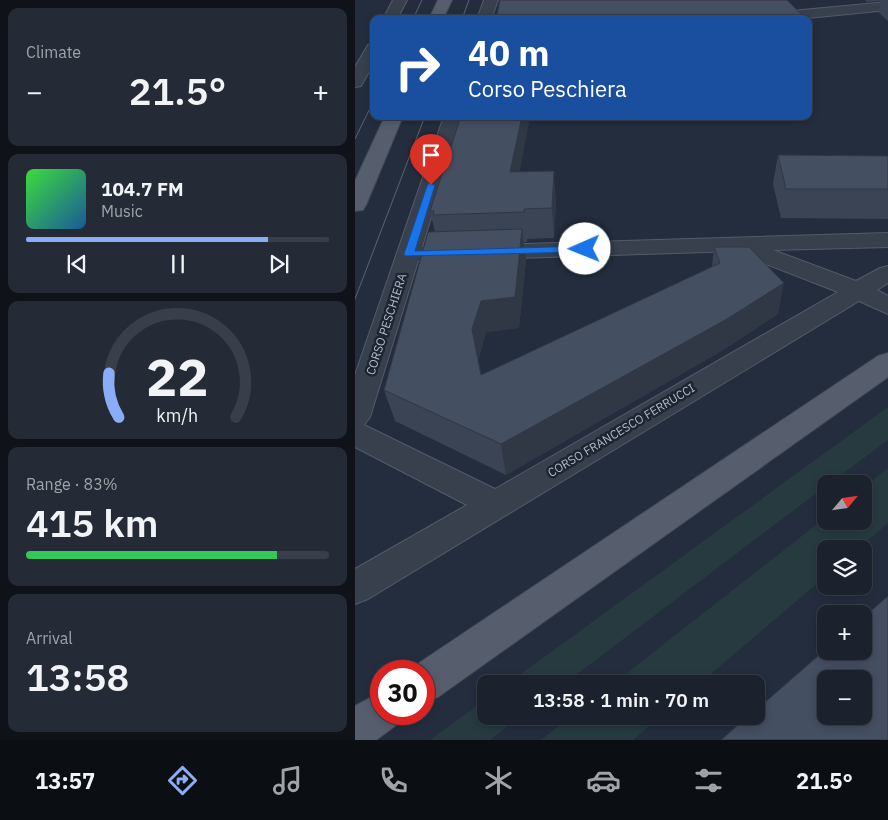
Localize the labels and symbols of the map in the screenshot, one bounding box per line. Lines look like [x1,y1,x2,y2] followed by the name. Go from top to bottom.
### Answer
[410,134,452,185] pin
[558,222,610,274] position arrow
[362,271,410,377] street label: CORSO PESCHIERA
[545,380,697,480] street label: CORSO FRANCESCO FERRUCCI
[817,475,873,530] north arrow
[370,660,435,725] speed limit sign: 30

